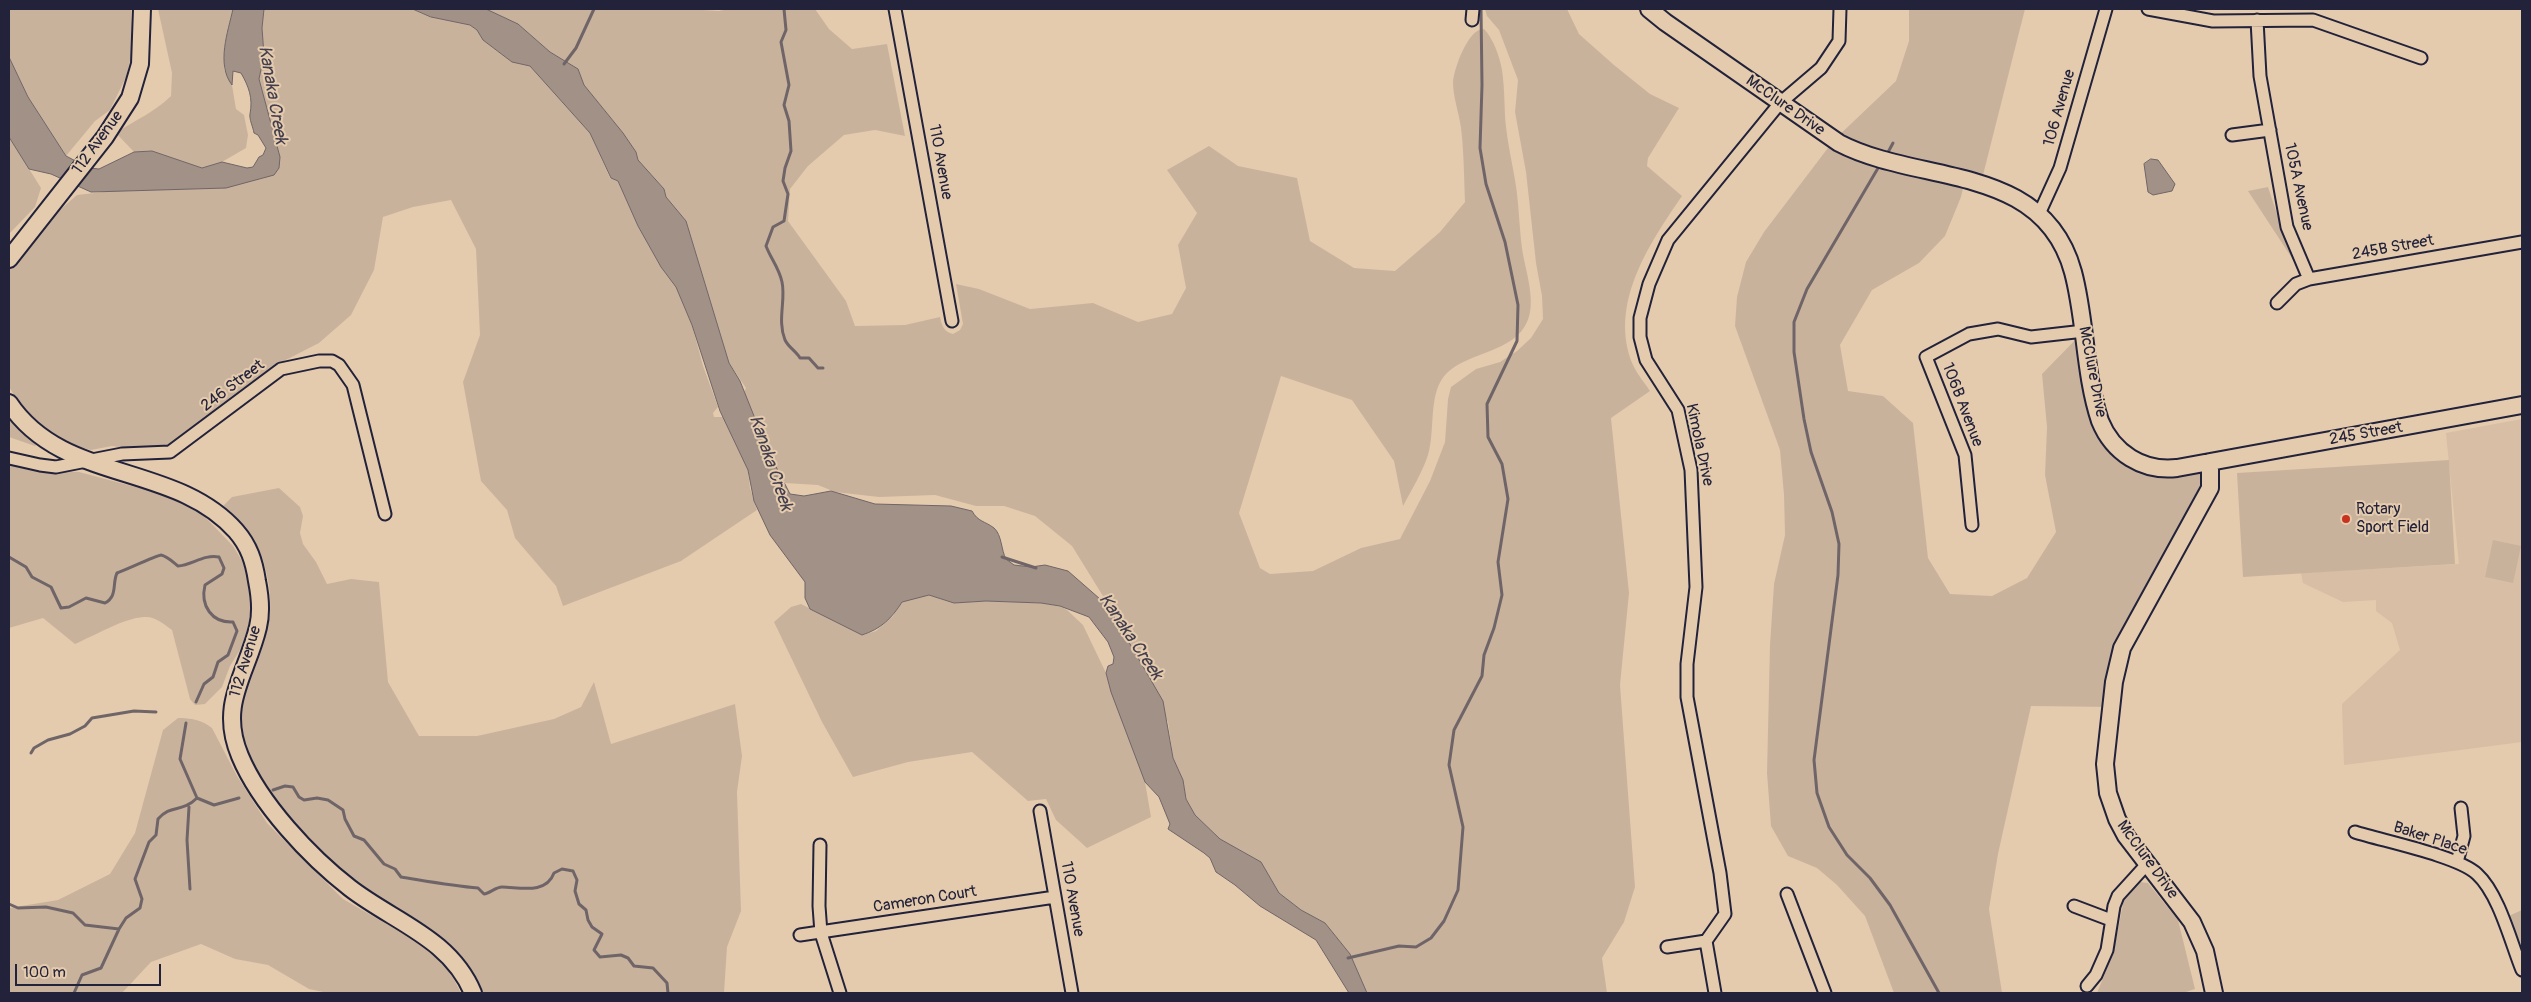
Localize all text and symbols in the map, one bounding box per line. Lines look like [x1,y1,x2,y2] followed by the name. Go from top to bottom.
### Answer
[253,44,291,146] water label: Kanaka Creek
[2040,67,2080,149] street label: 106 Avenue
[1742,72,1828,140] street label: McClure Drive
[68,107,128,179] street label: 112 Avenue
[924,123,956,201] street label: 110 Avenue
[2279,142,2317,232] street label: 105A Avenue
[2351,231,2435,265] street label: 245B Street
[2074,325,2110,419] street label: McClure Drive
[198,356,268,416] street label: 246 Street
[1937,360,1987,450] street label: 106B Avenue
[1681,402,1717,488] street label: Kimola Drive
[744,412,796,514] water label: Kanaka Creek
[2328,418,2404,450] street label: 245 Street
[2356,500,2429,538] place label: Rotary Sport Field
[2340,513,2352,525] marker: Rotary Sport Field
[1093,590,1167,684] water label: Kanaka Creek
[226,624,266,700] street label: 112 Avenue
[2112,817,2182,903] street label: McClure Drive
[2391,818,2469,860] street label: Baker Place
[1056,860,1088,938] street label: 110 Avenue
[872,882,978,918] street label: Cameron Court
[18,954,164,986] scale bar
[23,963,66,982] text: 100 m

